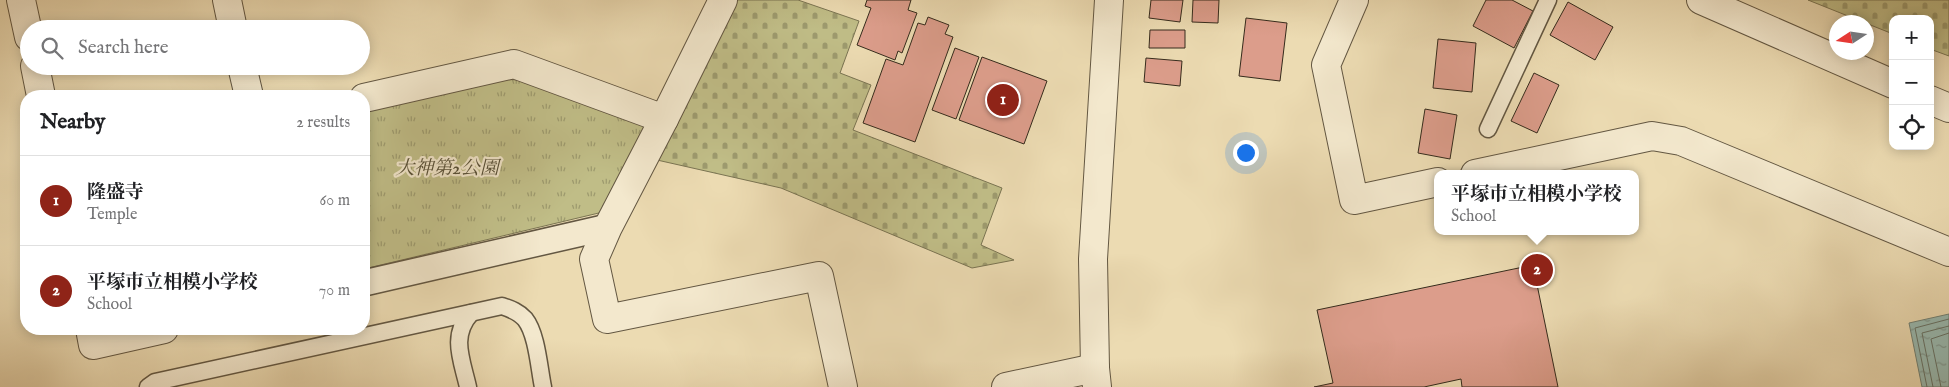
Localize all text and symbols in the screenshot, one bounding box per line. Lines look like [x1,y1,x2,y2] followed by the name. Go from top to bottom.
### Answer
[1829,15,1874,60] north arrow
[1889,15,1934,150] map controls
[1889,15,1934,60] button: +
[20,20,370,75] search box
[38,34,66,62] icon: search
[78,36,169,60] text: Search here
[1889,60,1934,105] button: −
[987,81,1019,119] pin: 1
[1889,105,1934,150] button: locate
[40,109,105,136] text: Nearby
[296,113,350,133] text: 2 results
[1233,140,1259,166] your location
[395,157,502,181] park label: 大神第2公園
[1434,170,1639,235] popup
[87,181,144,205] text: 隆盛寺
[1451,183,1622,207] text: 平塚市立相模小学校
[53,191,59,211] text: 1
[320,191,350,211] text: 60 m
[87,205,137,225] text: Temple
[1451,207,1496,227] text: School
[1521,251,1553,289] pin: 2
[87,271,258,295] text: 平塚市立相模小学校
[52,281,60,301] text: 2
[319,281,350,301] text: 70 m
[87,295,132,315] text: School

